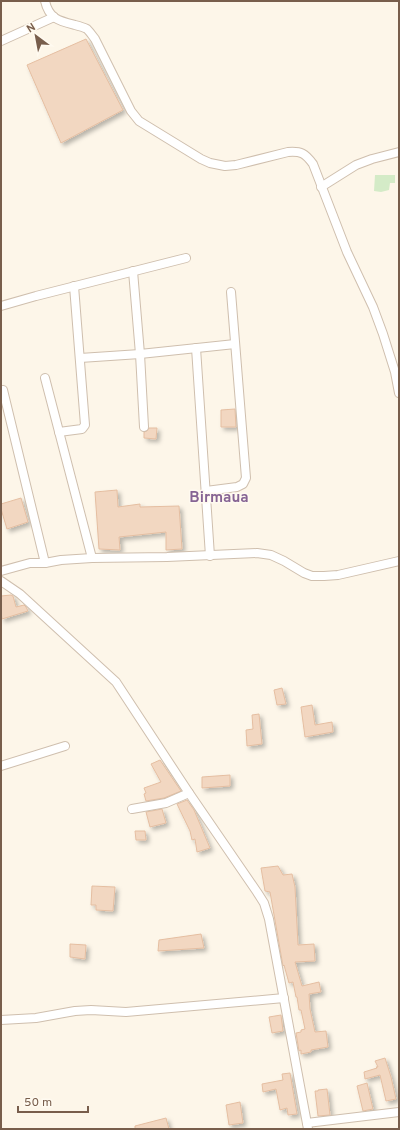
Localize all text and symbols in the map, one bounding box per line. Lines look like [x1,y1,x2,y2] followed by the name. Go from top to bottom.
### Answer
[16,16,56,56] north arrow
[24,20,38,36] text: N
[189,489,249,508] district label: Birmaua
[18,1088,88,1114] scale bar
[24,1095,52,1111] text: 50 m

